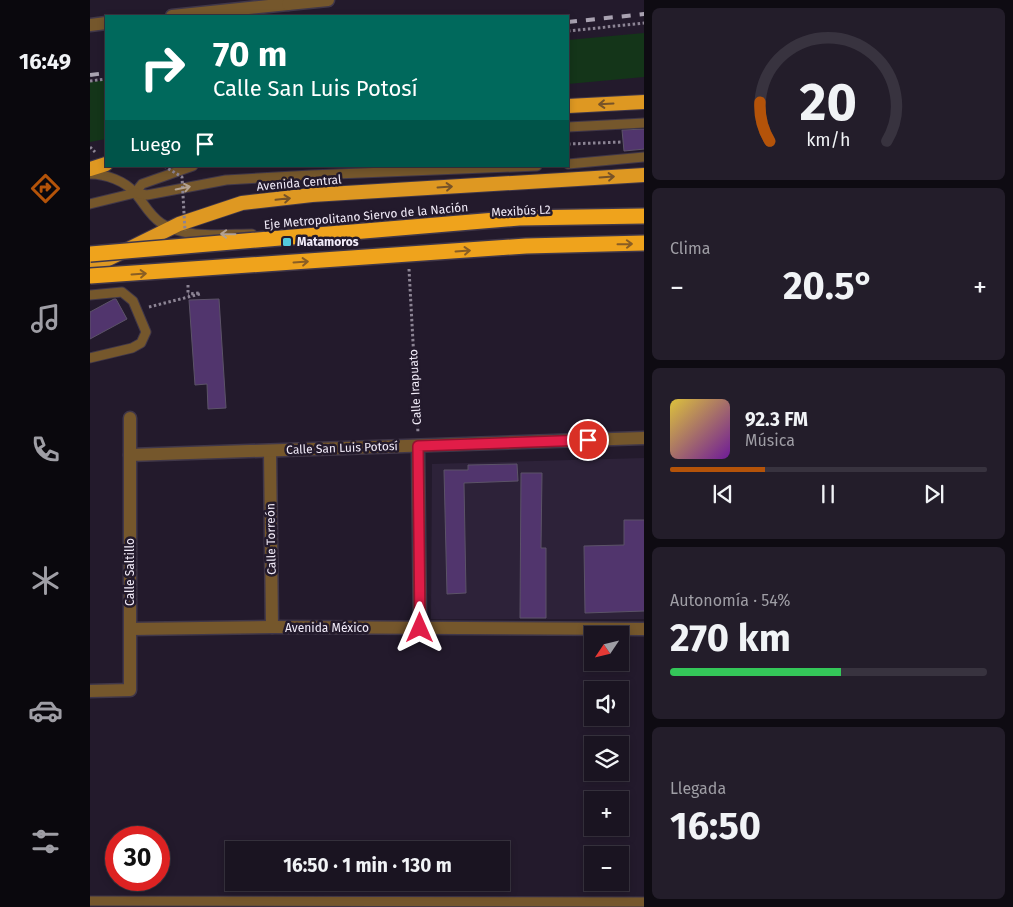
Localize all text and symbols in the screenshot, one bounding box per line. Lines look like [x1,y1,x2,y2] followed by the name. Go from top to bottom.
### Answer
[213,33,287,75] text: 70 m
[130,35,195,100] icon: right
[19,48,71,75] text: 16:49
[800,71,857,134] text: 20
[213,75,418,102] text: Calle San Luis Potosí
[598,99,614,108] one-way arrow
[806,129,851,151] text: km/h
[191,130,219,158] icon: arrive
[130,133,181,156] text: Luego
[28,171,63,206] icon: directions
[256,172,342,194] street label: Avenida Central
[599,173,615,182] one-way arrow
[175,183,191,193] one-way arrow
[436,183,452,192] one-way arrow
[274,194,290,204] one-way arrow
[263,200,469,232] street label: Eje Metropolitano Siervo de la Nación
[491,202,551,220] street label: Mexibús L2
[221,229,237,239] one-way arrow
[297,235,359,249] place label: Matamoros
[281,236,293,248] marker: Matamoros
[617,239,633,248] one-way arrow
[670,239,710,258] text: Clima
[455,246,471,255] one-way arrow
[292,258,308,267] one-way arrow
[783,263,874,309] text: 20.5°
[130,269,146,279] one-way arrow
[670,271,684,304] text: −
[973,271,987,304] text: +
[28,301,63,336] icon: music
[406,349,424,425] street label: Calle Irapuato
[745,408,808,431] text: 92.3 FM
[567,419,609,461] pin
[574,426,602,454] icon: arrive
[745,431,795,450] text: Música
[28,432,63,467] icon: phone
[286,439,399,457] street label: Calle San Luis Potosí
[709,480,737,508] icon: previous
[814,480,842,508] icon: pause
[920,480,948,508] icon: next
[263,503,279,575] street label: Calle Torreón
[123,538,137,606] street label: Calle Saltillo
[28,563,63,598] icon: climate
[670,591,790,610] text: Autonomía · 54%
[393,601,445,653] position arrow
[670,615,791,661] text: 270 km
[285,621,369,635] street label: Avenida México
[584,626,629,671] north arrow
[584,626,629,891] map controls
[584,681,629,726] button: sound
[28,693,63,728] icon: car
[584,736,629,781] button: layers
[670,779,726,798] text: Llegada
[584,791,629,836] button: +
[670,803,761,849] text: 16:50
[28,824,63,859] icon: filters
[105,826,170,891] speed limit sign: 30
[584,846,629,891] button: −
[283,854,452,877] text: 16:50 · 1 min · 130 m

